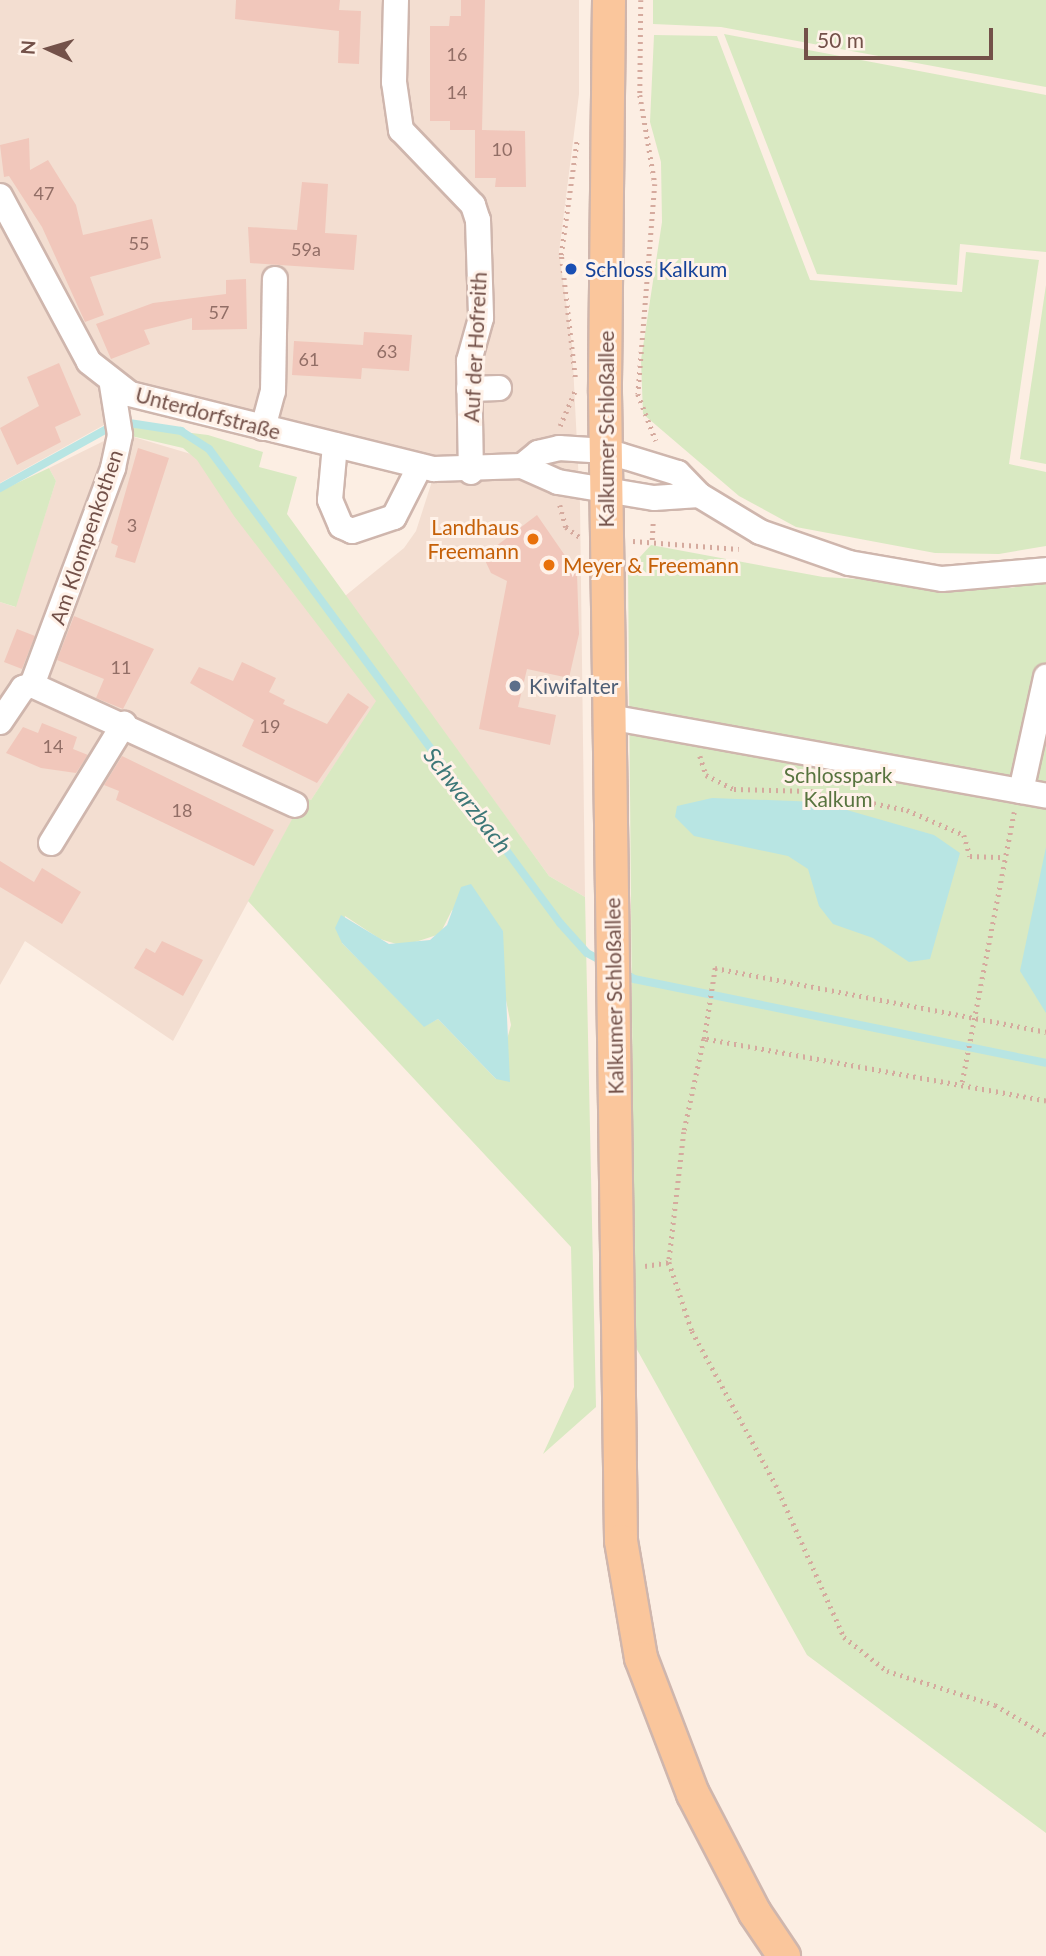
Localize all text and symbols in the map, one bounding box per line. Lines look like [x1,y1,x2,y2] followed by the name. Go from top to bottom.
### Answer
[14,14,84,84] north arrow
[808,14,997,58] scale bar
[817,27,864,52] text: 50 m
[16,39,40,56] text: N
[447,43,467,65] house number: 16
[447,81,467,103] house number: 14
[492,138,512,160] house number: 10
[34,182,54,204] house number: 47
[129,232,149,254] house number: 55
[291,238,321,260] house number: 59a
[585,256,727,282] place label: Schloss Kalkum
[563,261,579,277] marker: Schloss Kalkum
[458,271,492,423] street label: Auf der Hofreith
[209,301,229,323] house number: 57
[593,330,619,528] street label: Kalkumer Schloßallee
[377,340,397,362] house number: 63
[299,348,319,370] house number: 61
[133,382,283,444] street label: Unterdorfstraße
[44,446,128,628] street label: Am Klompenkothen
[127,514,137,536] house number: 3
[427,514,519,564] place label: Landhaus Freemann
[525,531,541,547] marker: Landhaus Freemann
[563,552,739,578] place label: Meyer & Freemann
[541,557,557,573] marker: Meyer & Freemann
[111,656,131,678] house number: 11
[529,673,618,699] place label: Kiwifalter
[507,678,523,694] marker: Kiwifalter
[260,715,280,737] house number: 19
[43,735,63,757] house number: 14
[418,742,518,858] water label: Schwarzbach
[784,762,892,812] park label: Schlosspark Kalkum
[172,799,192,821] house number: 18
[600,897,628,1095] street label: Kalkumer Schloßallee

